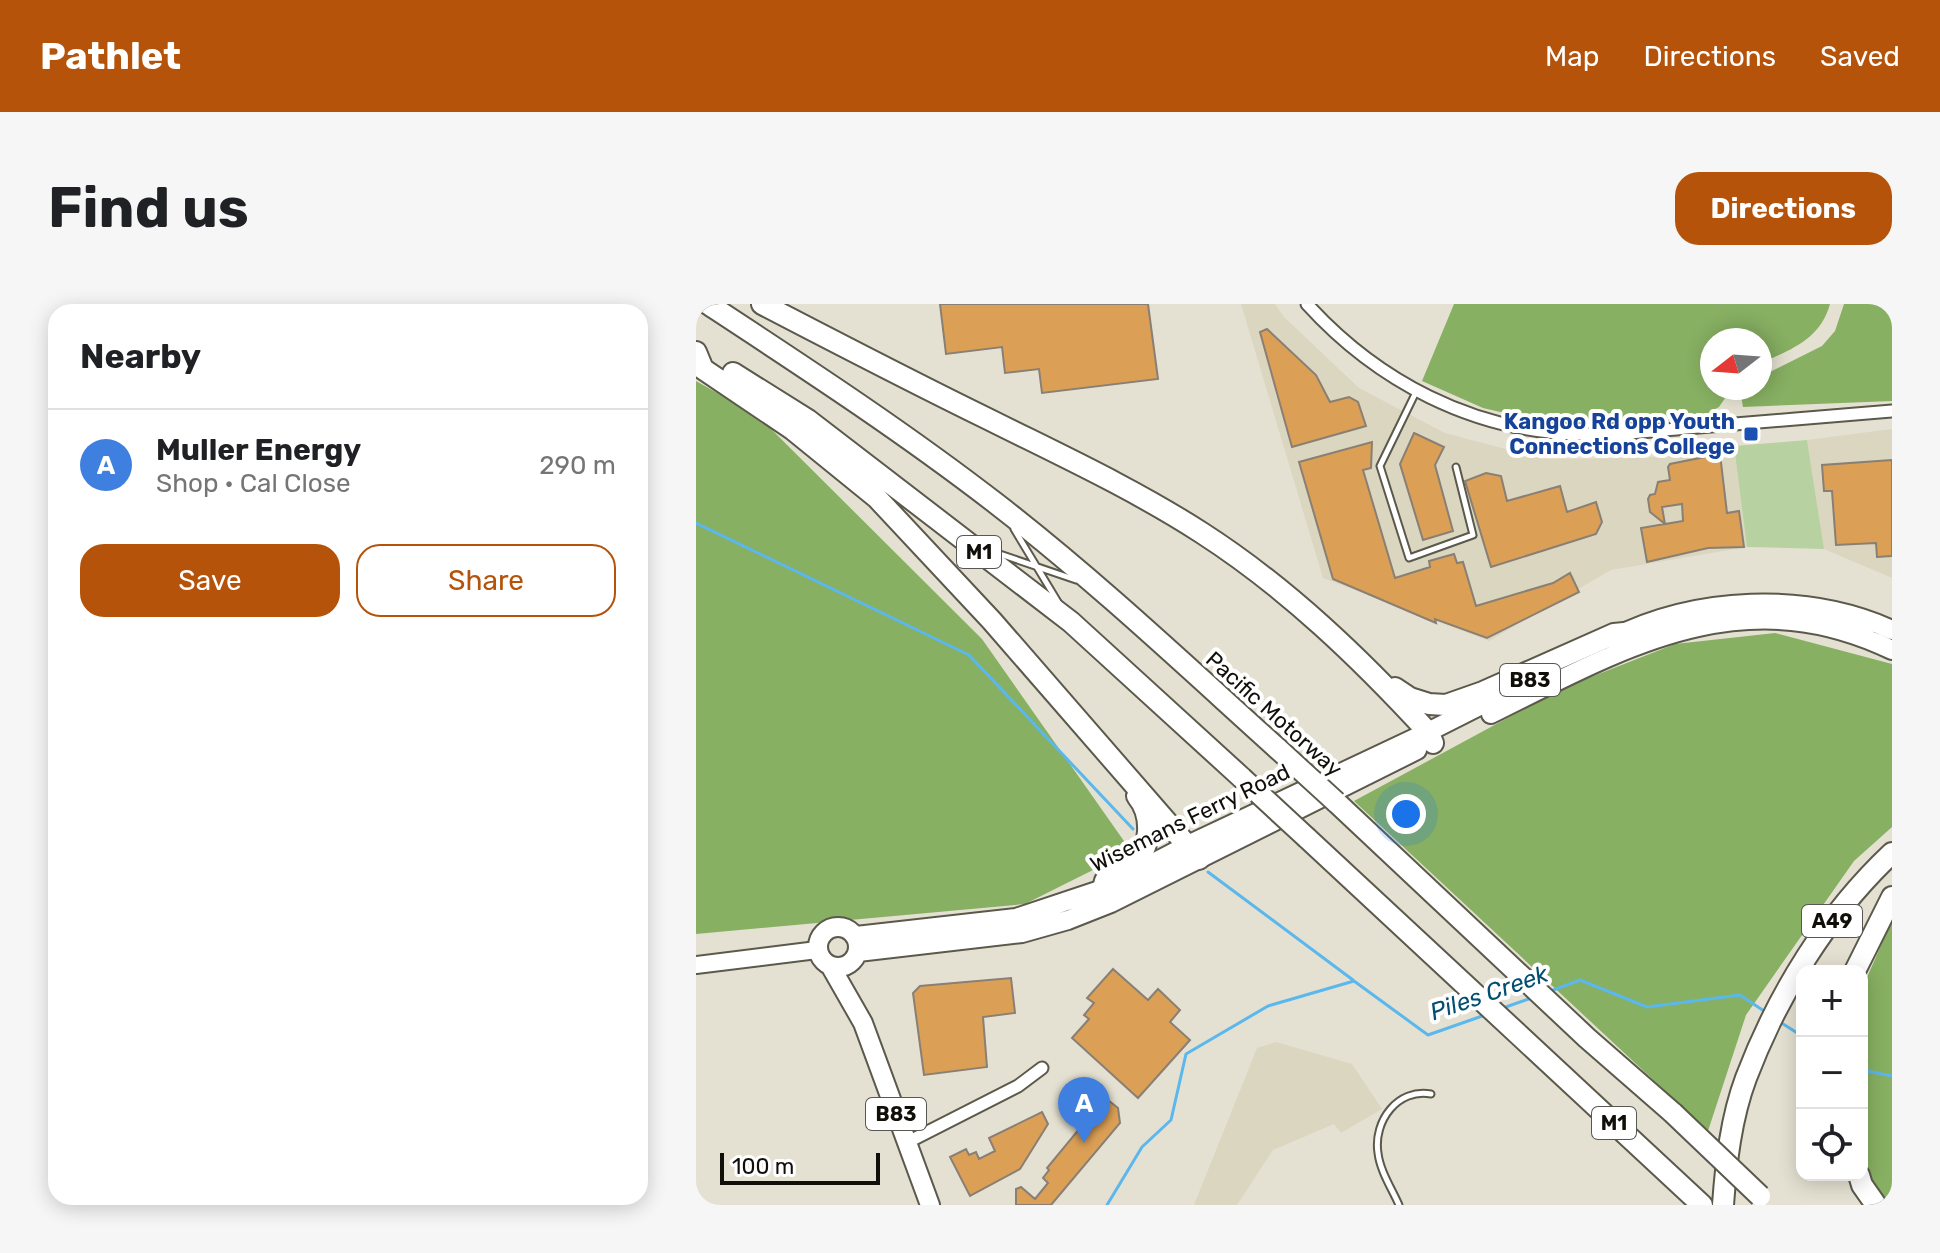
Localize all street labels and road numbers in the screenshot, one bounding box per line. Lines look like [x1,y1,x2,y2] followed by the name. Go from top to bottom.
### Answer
[957,536,1001,568] road number: M1
[1200,646,1348,782] street label: Pacific Motorway
[1500,664,1560,696] road number: B83
[1086,758,1294,878] street label: Wisemans Ferry Road
[1802,905,1862,937] road number: A49
[866,1098,926,1130] road number: B83
[1592,1107,1636,1139] road number: M1

